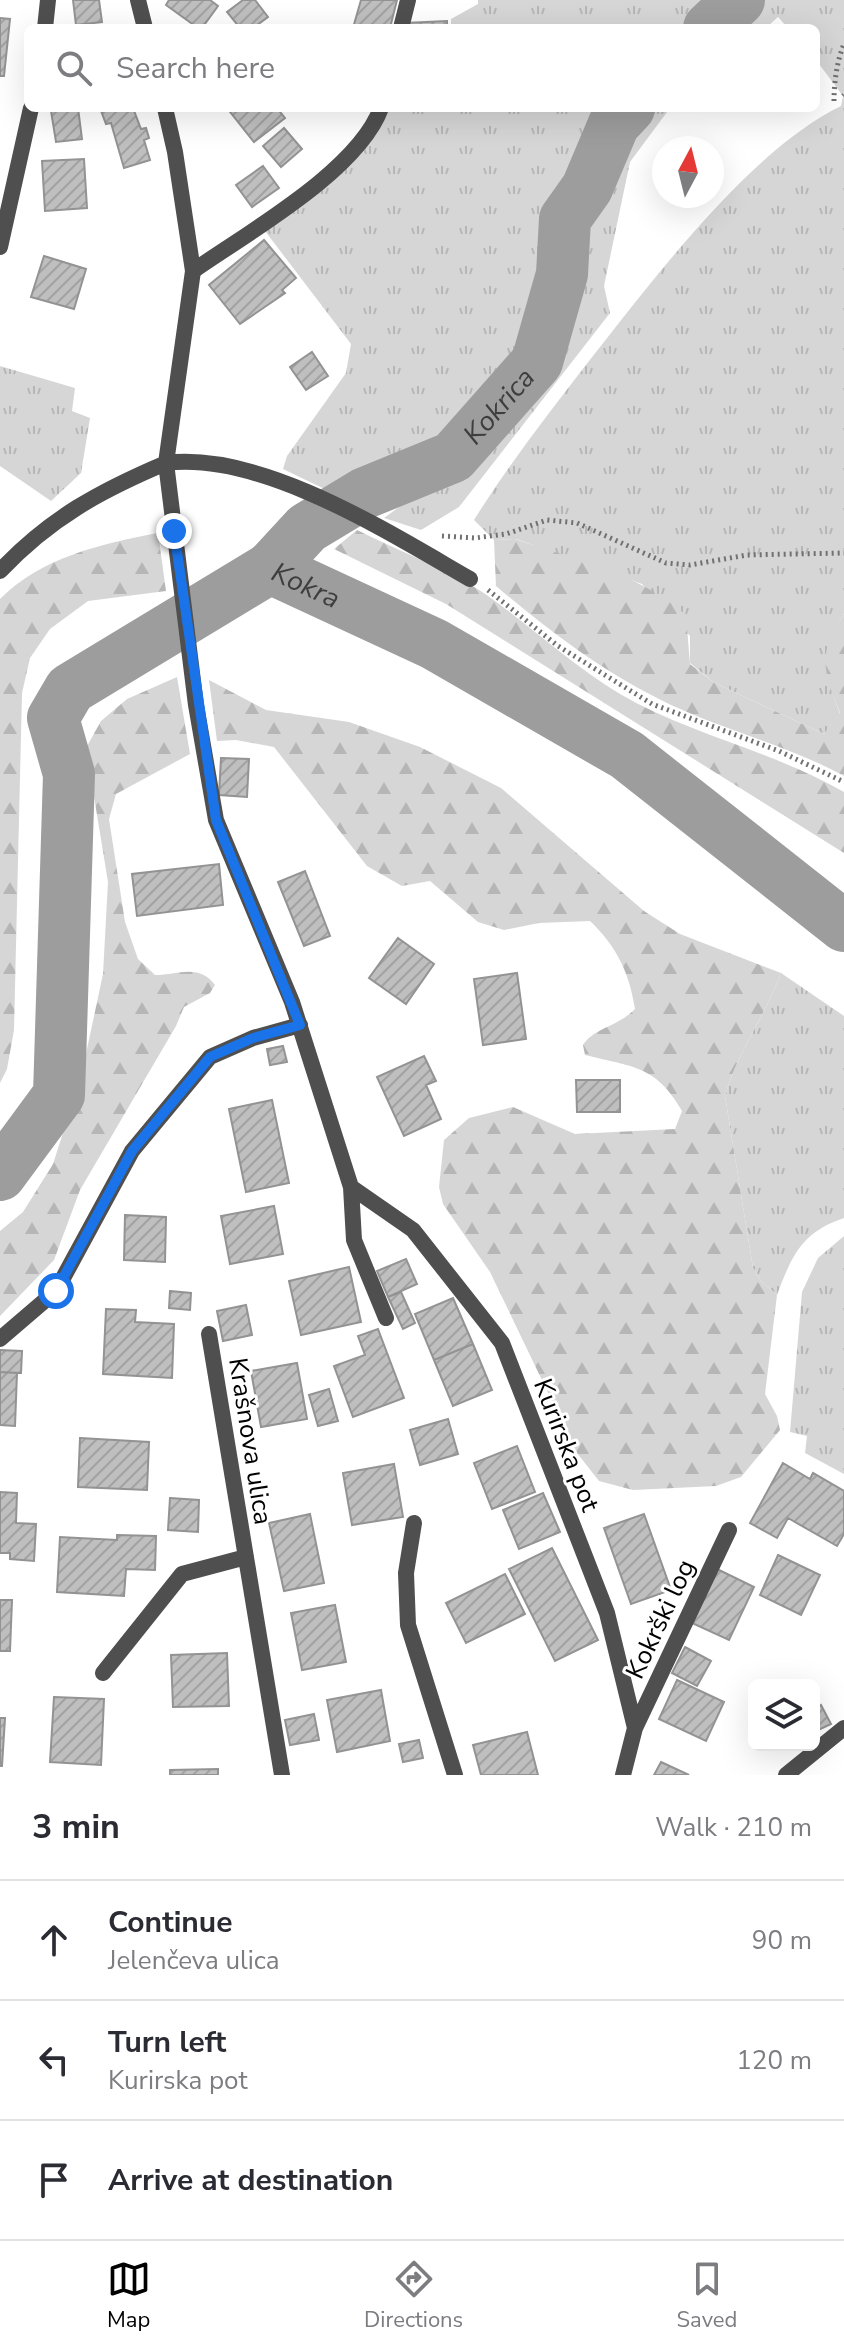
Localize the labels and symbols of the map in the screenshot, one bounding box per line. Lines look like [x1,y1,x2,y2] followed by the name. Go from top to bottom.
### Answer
[652,136,724,208] north arrow
[455,360,544,453] water label: Kokrica
[156,513,192,549] route end
[265,553,346,618] water label: Kokra
[38,1273,74,1309] route start
[220,1355,281,1527] street label: Krašnova ulica
[525,1374,608,1517] street label: Kurirska pot
[618,1554,703,1685] street label: Kokrški log

